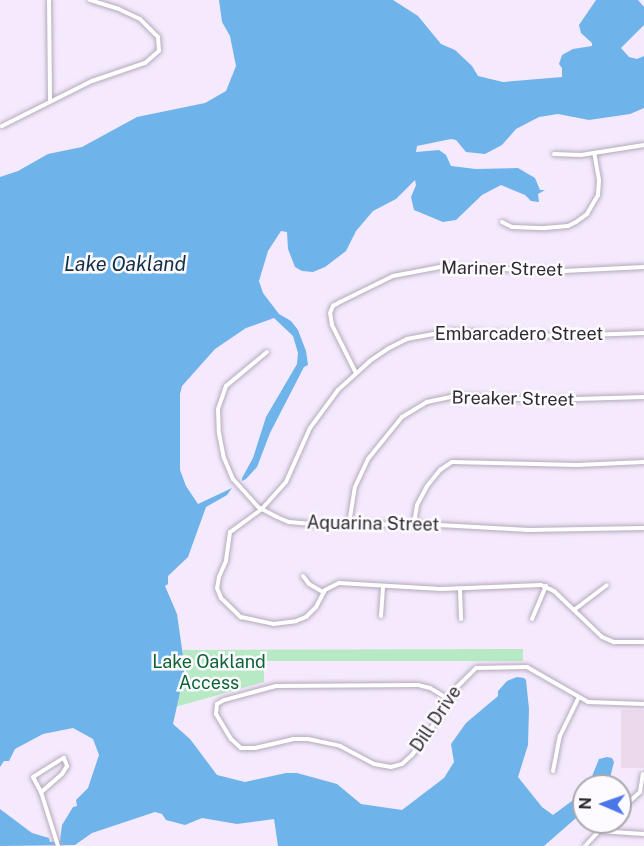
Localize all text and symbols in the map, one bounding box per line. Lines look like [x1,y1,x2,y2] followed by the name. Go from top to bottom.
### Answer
[64,252,186,276] water label: Lake Oakland
[441,257,563,281] street label: Mariner Street
[435,323,603,345] street label: Embarcadero Street
[451,387,575,411] street label: Breaker Street
[307,512,439,536] street label: Aquarina Street
[152,652,266,694] park label: Lake Oakland Access
[406,682,466,756] street label: Dill Drive
[572,774,632,834] north arrow
[576,797,595,810] text: N

